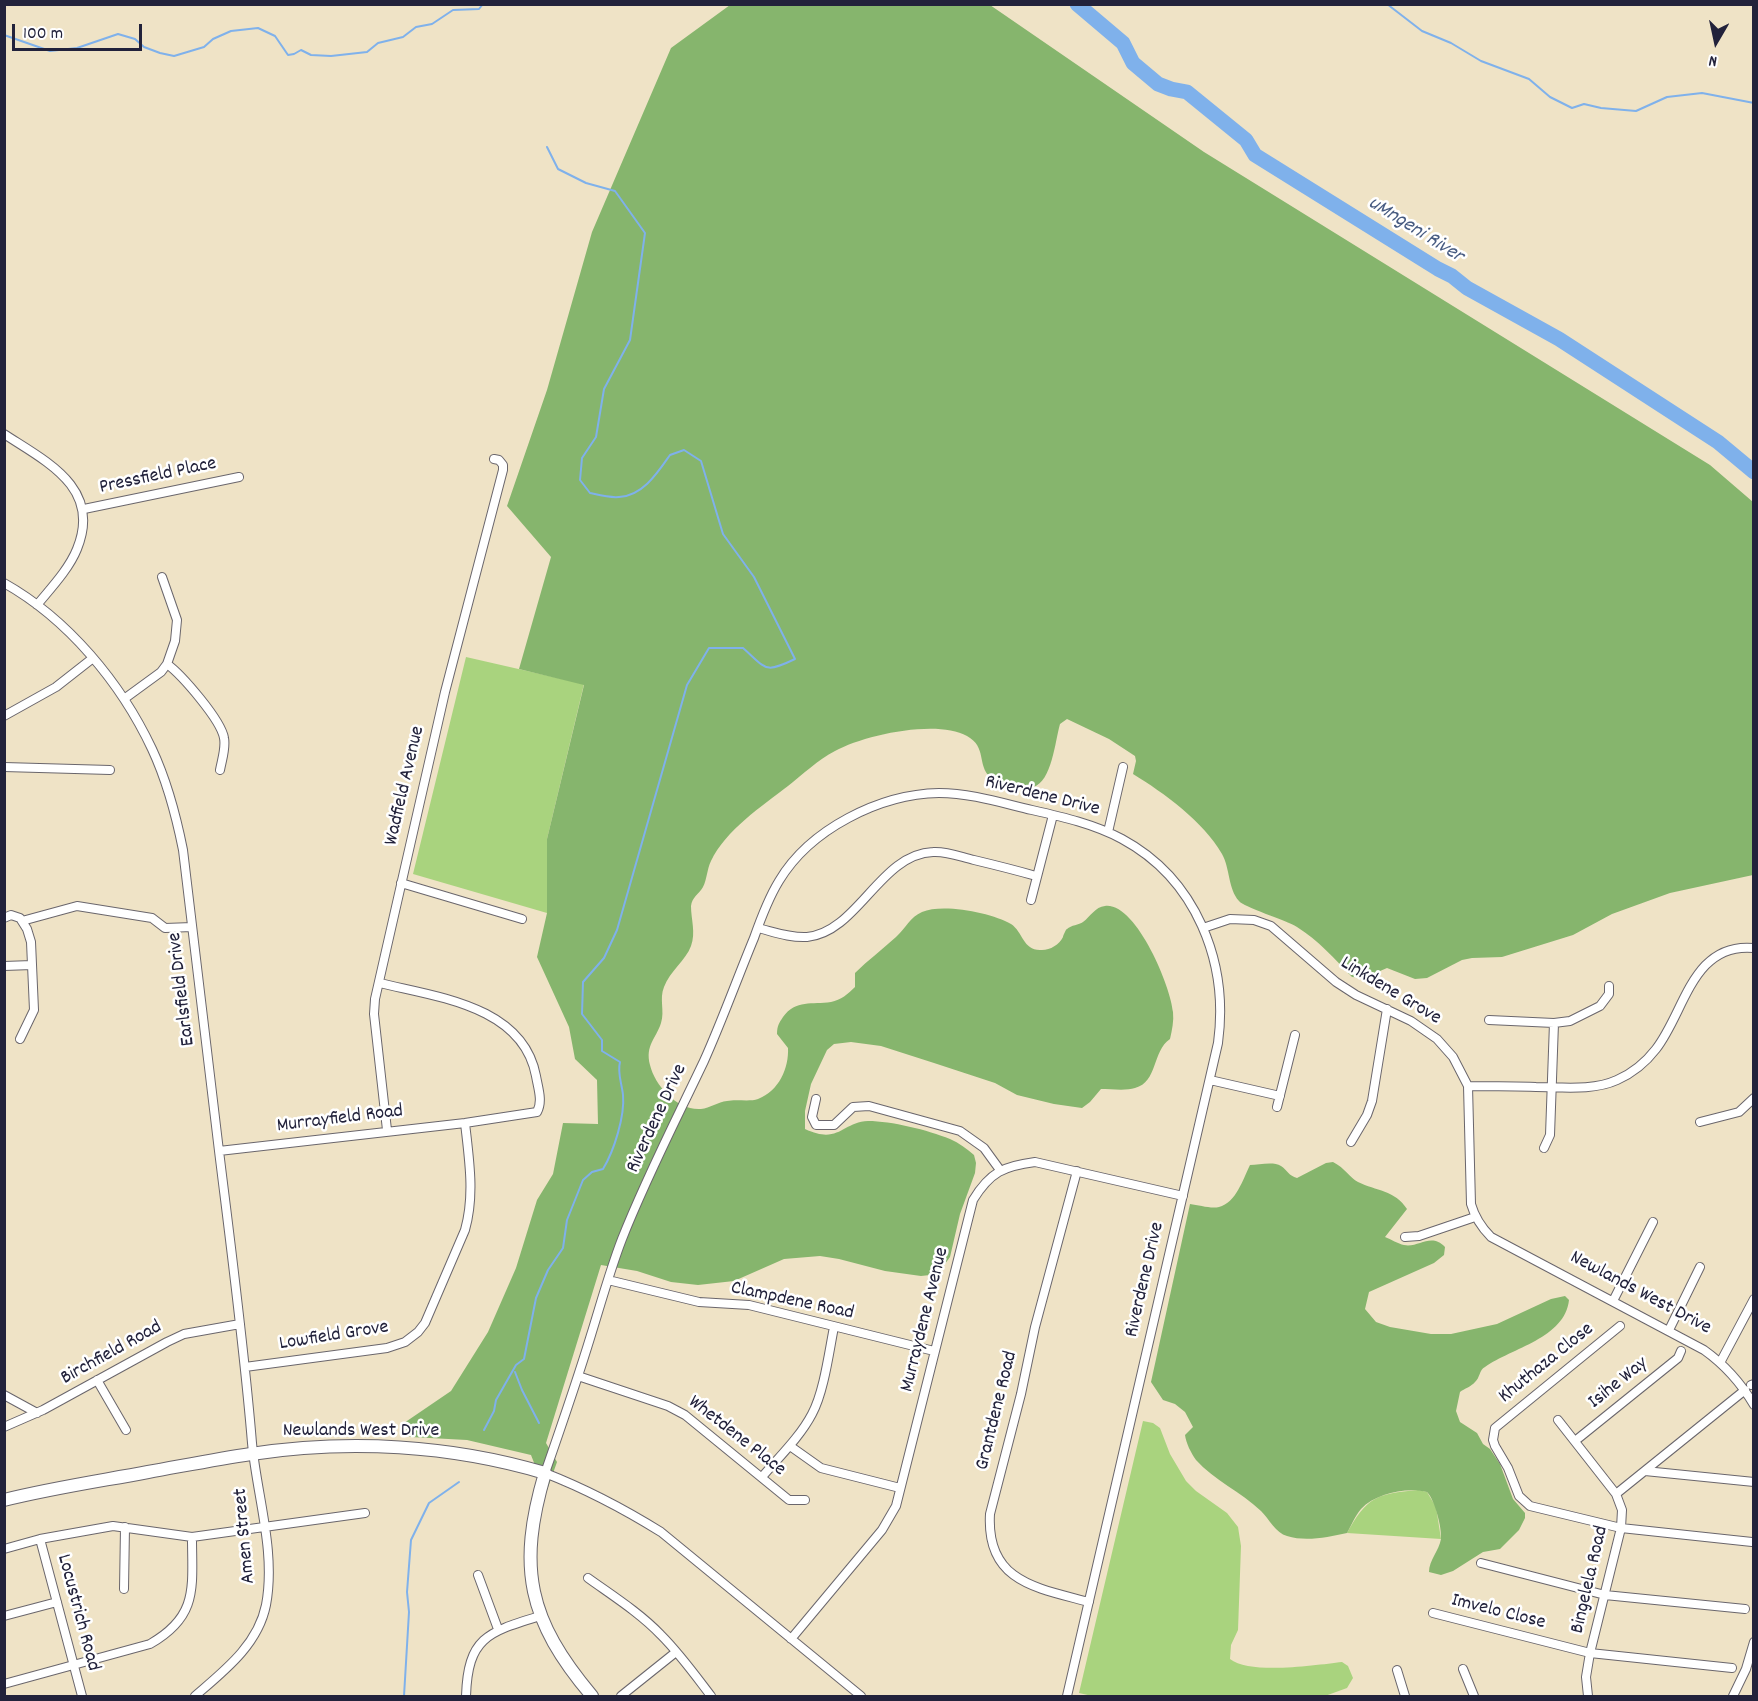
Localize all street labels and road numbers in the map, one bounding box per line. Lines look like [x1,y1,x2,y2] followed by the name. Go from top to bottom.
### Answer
[97,453,219,501] street label: Pressfield Place
[381,724,431,848] street label: Wadfield Avenue
[982,771,1102,823] street label: Riverdene Drive
[164,931,202,1047] street label: Earlsfield Drive
[1335,952,1445,1032] street label: Linkdene Grove
[622,1061,694,1177] street label: Riverdene Drive
[276,1100,404,1140] street label: Murrayfield Road
[1121,1220,1171,1340] street label: Riverdene Drive
[896,1245,956,1395] street label: Murraydene Avenue
[1565,1247,1715,1341] street label: Newlands West Drive
[728,1277,856,1327] street label: Clampdene Road
[57,1316,167,1392] street label: Birchfield Road
[278,1317,390,1357] street label: Lowfield Grove
[1495,1318,1599,1410] street label: Khuthaza Close
[972,1349,1024,1473] street label: Grantdene Road
[1584,1353,1654,1415] street label: Isihe Way
[682,1391,790,1483] street label: Whetdene Place
[283,1420,439,1444] street label: Newlands West Drive
[230,1487,262,1585] street label: Amen Street
[1567,1524,1615,1636] street label: Bingelela Road
[50,1552,104,1674] street label: Locustrich Road
[1448,1590,1548,1636] street label: Imvelo Close

